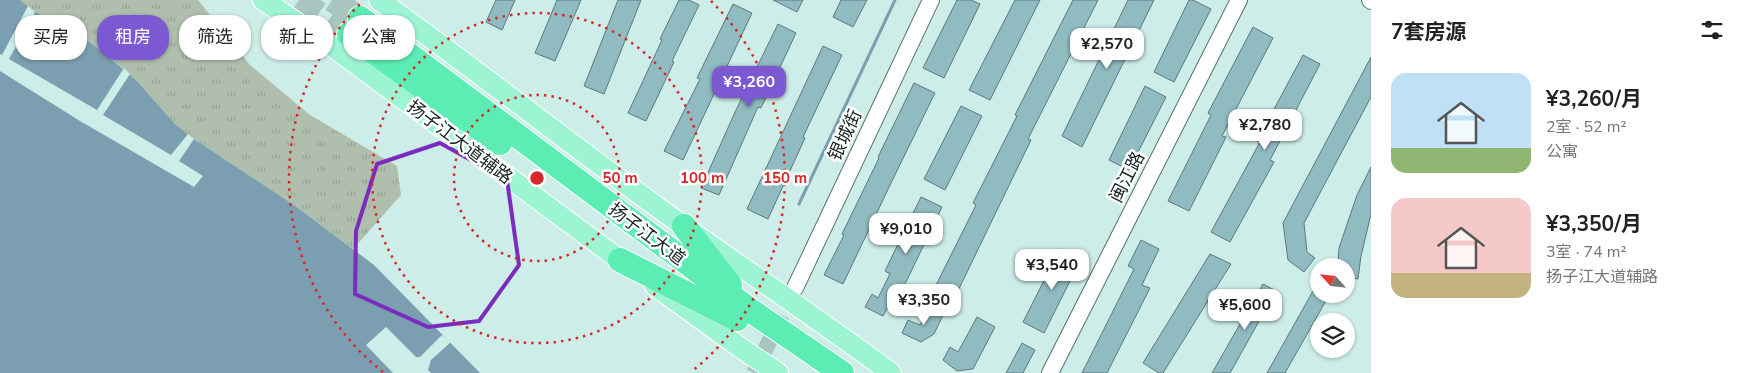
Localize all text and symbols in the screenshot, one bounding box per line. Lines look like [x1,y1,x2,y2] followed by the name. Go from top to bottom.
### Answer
[15,15,87,60] chip: 买房
[97,15,169,60] chip: 租房
[179,15,251,60] chip: 筛选
[261,15,333,60] chip: 新上
[343,15,415,60] chip: 公寓
[1698,16,1726,44] icon: filters
[1391,18,1467,46] text: 7套房源
[1066,28,1148,70] pin: ¥2,570
[1081,33,1133,55] text: ¥2,570
[708,66,790,108] pin: ¥3,260
[723,71,775,93] text: ¥3,260
[1546,85,1642,113] text: ¥3,260/月
[1431,93,1491,153] icon: home
[402,95,518,189] street label: 扬子江大道辅路
[823,105,867,165] street label: 银城街
[1224,108,1306,151] pin: ¥2,780
[1239,114,1291,136] text: ¥2,780
[1546,116,1627,138] text: 2室 · 52 m²
[1546,141,1578,163] text: 公寓
[1104,147,1150,207] street label: 闽江路
[602,168,638,188] text: 50 m
[680,168,724,188] text: 100 m
[763,168,807,188] text: 150 m
[528,169,546,187] centre of rings
[604,197,690,271] street label: 扬子江大道
[1546,210,1642,238] text: ¥3,350/月
[865,212,947,255] pin: ¥9,010
[880,218,932,240] text: ¥9,010
[1431,218,1491,278] icon: home
[1546,241,1627,263] text: 3室 · 74 m²
[1011,248,1093,291] pin: ¥3,540
[1026,254,1078,276] text: ¥3,540
[1310,258,1355,302] north arrow
[1310,258,1355,358] map controls
[1546,266,1658,288] text: 扬子江大道辅路
[883,284,965,326] pin: ¥3,350
[1204,288,1286,331] pin: ¥5,600
[898,289,950,311] text: ¥3,350
[1219,294,1271,316] text: ¥5,600
[1310,313,1355,358] button: layers

